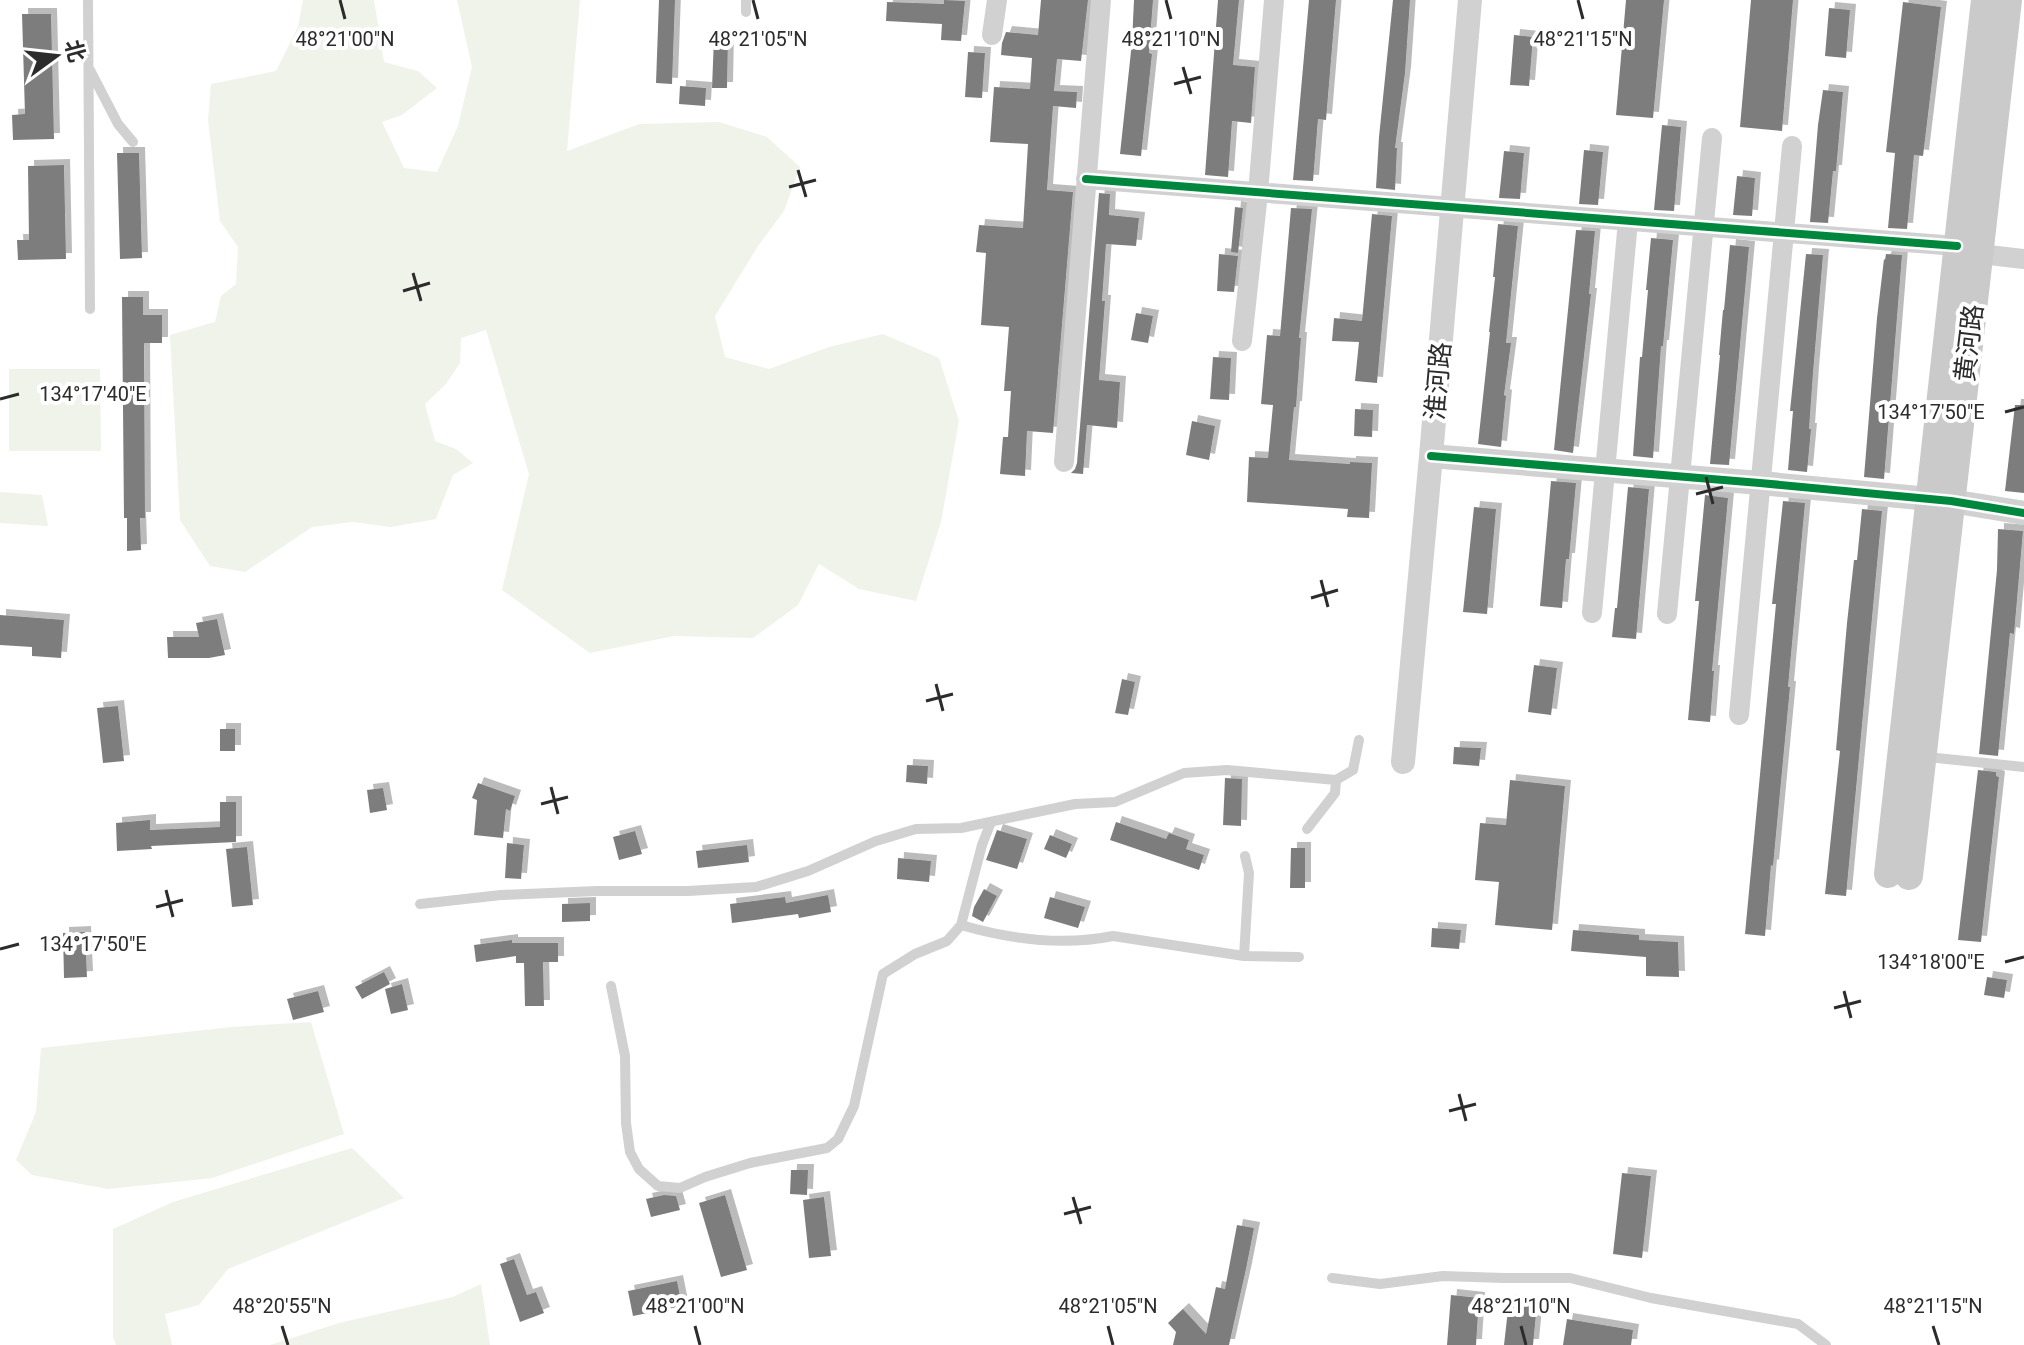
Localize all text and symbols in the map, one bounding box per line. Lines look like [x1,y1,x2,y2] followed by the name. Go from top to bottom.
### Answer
[16,16,96,96] north arrow
[295,27,395,51] text: 48°21'00"N
[708,27,808,51] text: 48°21'05"N
[1121,27,1221,51] text: 48°21'10"N
[1533,27,1633,51] text: 48°21'15"N
[60,37,90,65] text: 北
[1949,302,1989,384] street label: 黄河路
[1420,341,1456,421] street label: 淮河路
[39,382,147,406] text: 134°17'40"E
[1877,400,1985,424] text: 134°17'50"E
[39,932,147,956] text: 134°17'50"E
[1877,950,1985,974] text: 134°18'00"E
[232,1294,332,1318] text: 48°20'55"N
[645,1294,745,1318] text: 48°21'00"N
[1058,1294,1158,1318] text: 48°21'05"N
[1471,1294,1571,1318] text: 48°21'10"N
[1883,1294,1983,1318] text: 48°21'15"N

